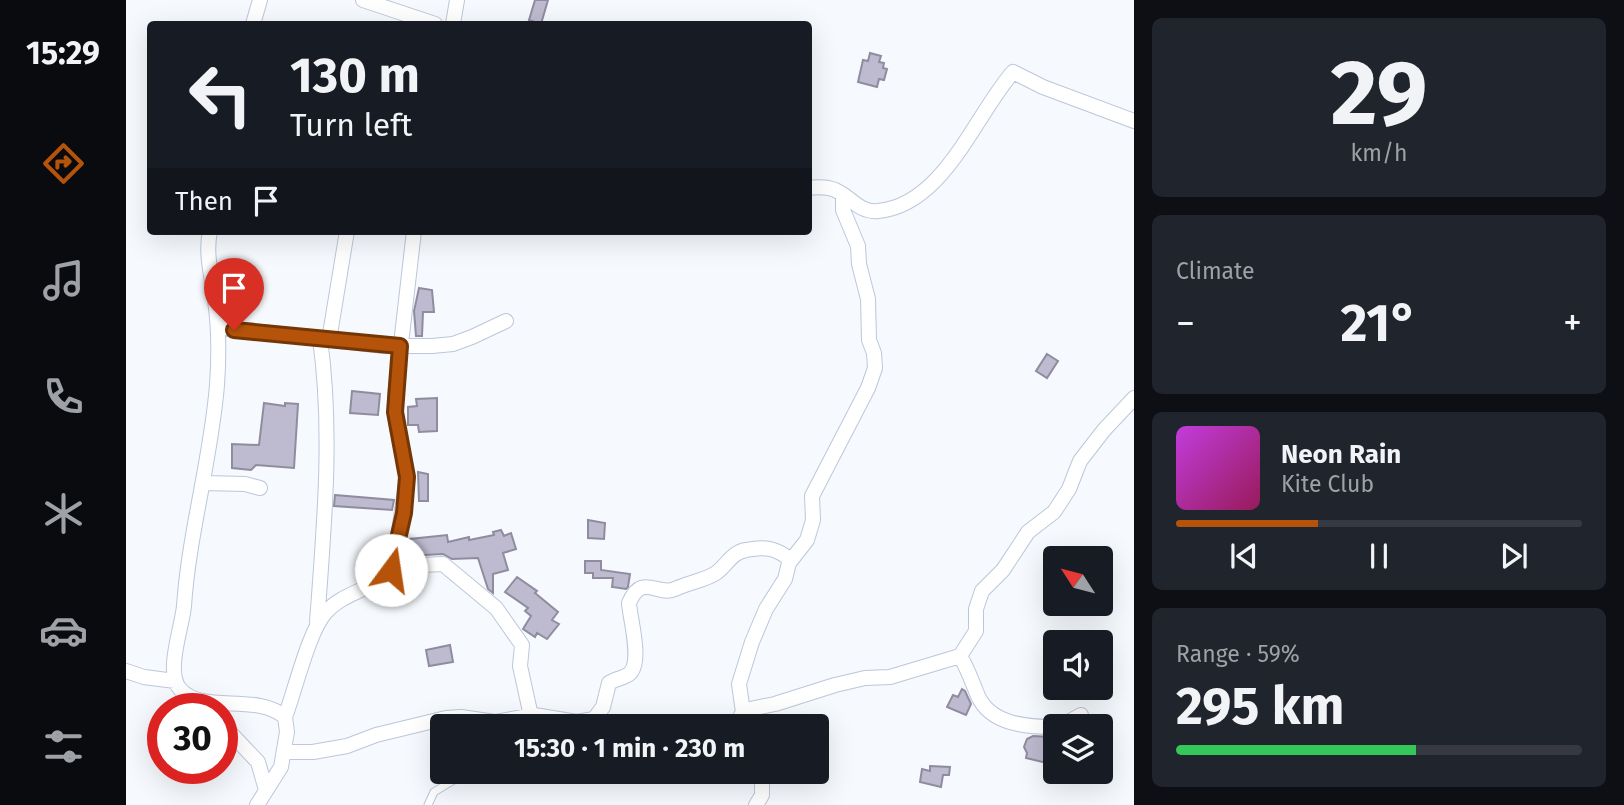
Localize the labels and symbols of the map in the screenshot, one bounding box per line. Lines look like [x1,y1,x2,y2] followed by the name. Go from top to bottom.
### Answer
[204,258,264,330] pin
[354,533,428,607] position arrow
[1043,546,1113,616] north arrow
[147,693,238,784] speed limit sign: 30

